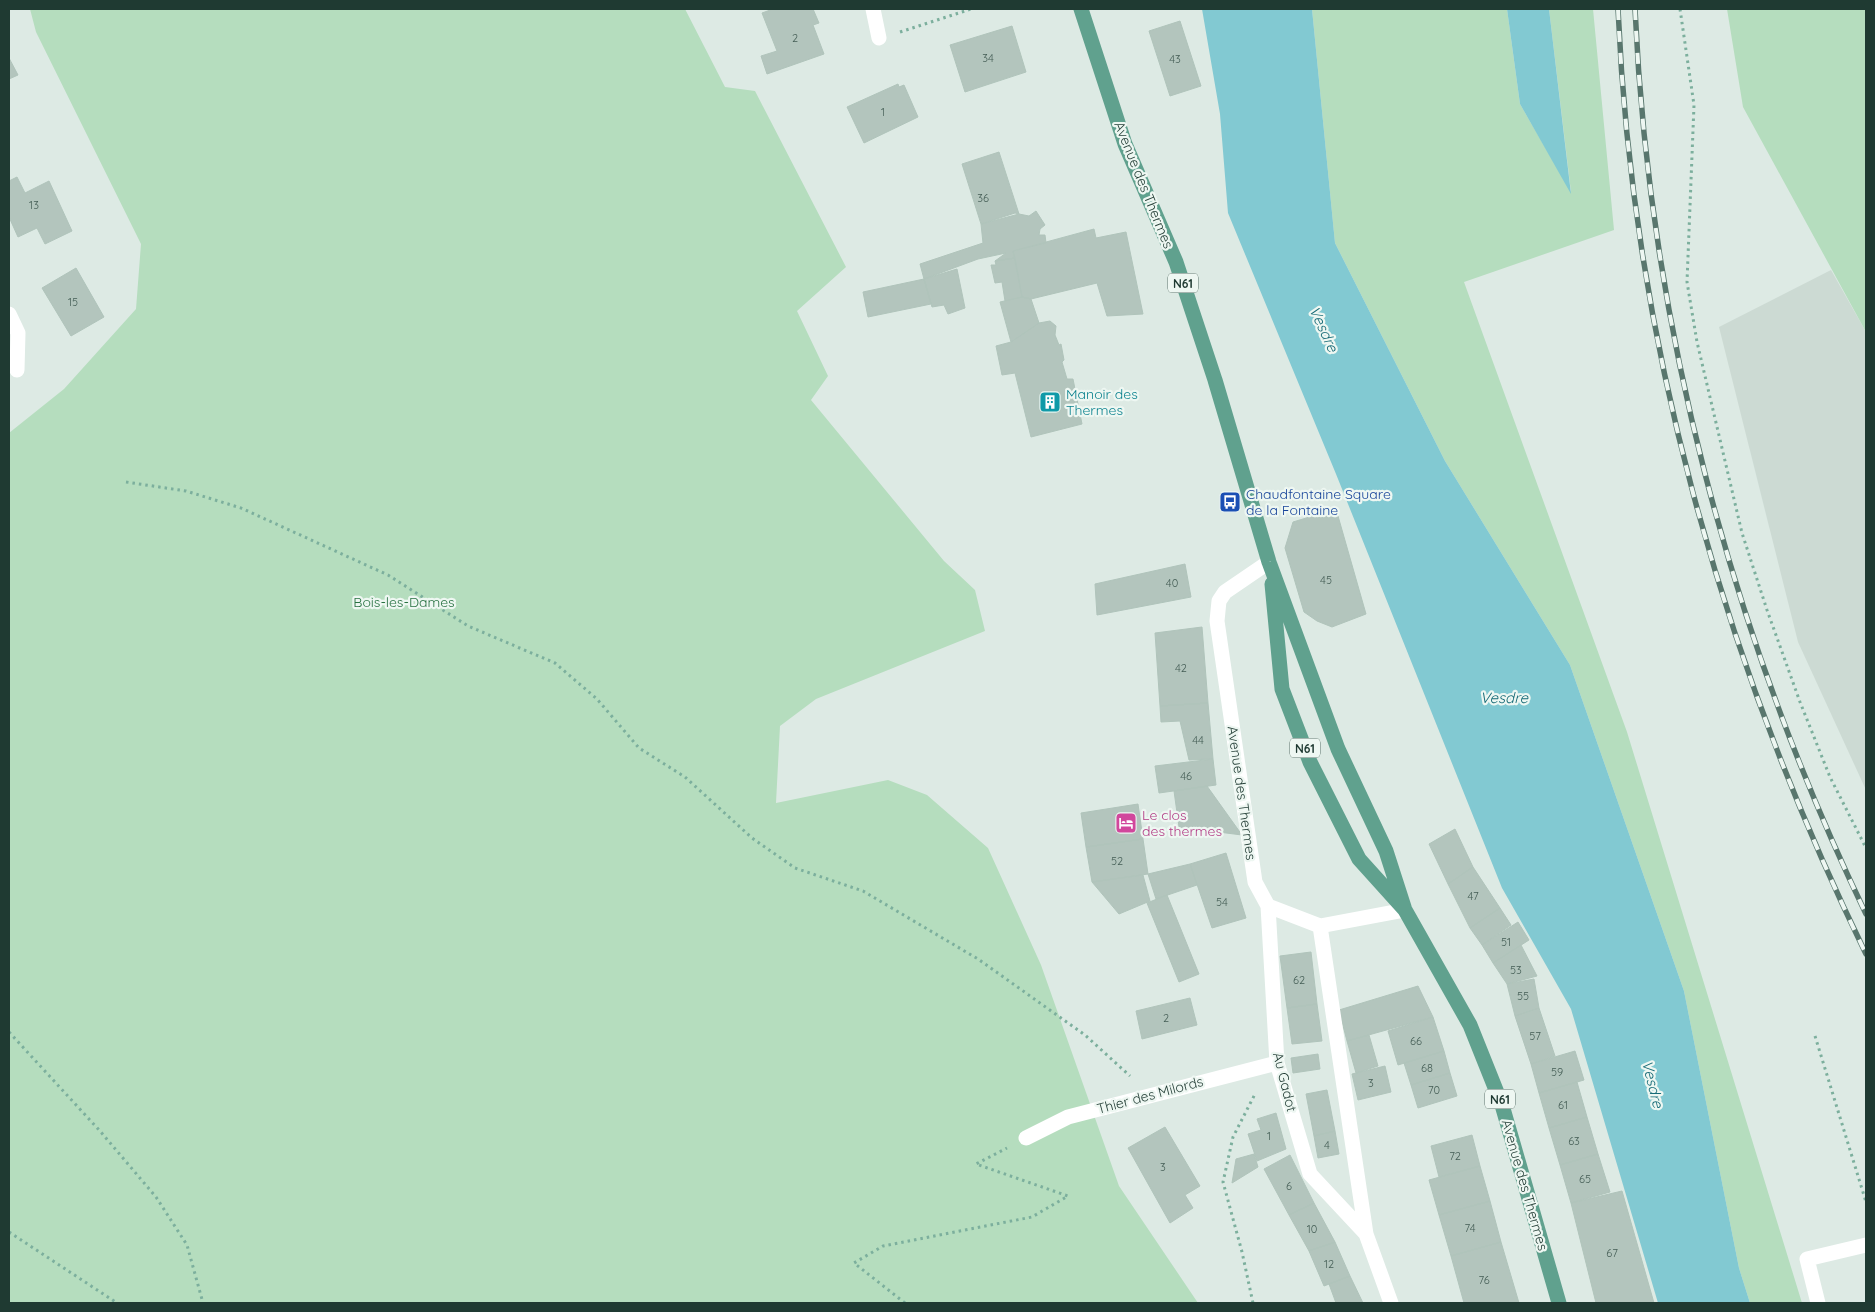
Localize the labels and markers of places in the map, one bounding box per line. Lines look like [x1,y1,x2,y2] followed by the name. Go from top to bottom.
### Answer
[1066,385,1138,419] place label: Manoir des Thermes
[1038,390,1062,414] building icon: Manoir des Thermes
[1246,485,1391,519] place label: Chaudfontaine Square de la Fontaine
[1218,490,1242,514] bus stop icon: Chaudfontaine Square de la Fontaine
[1142,806,1222,840] place label: Le clos des thermes
[1114,811,1138,835] hotel icon: Le clos des thermes

